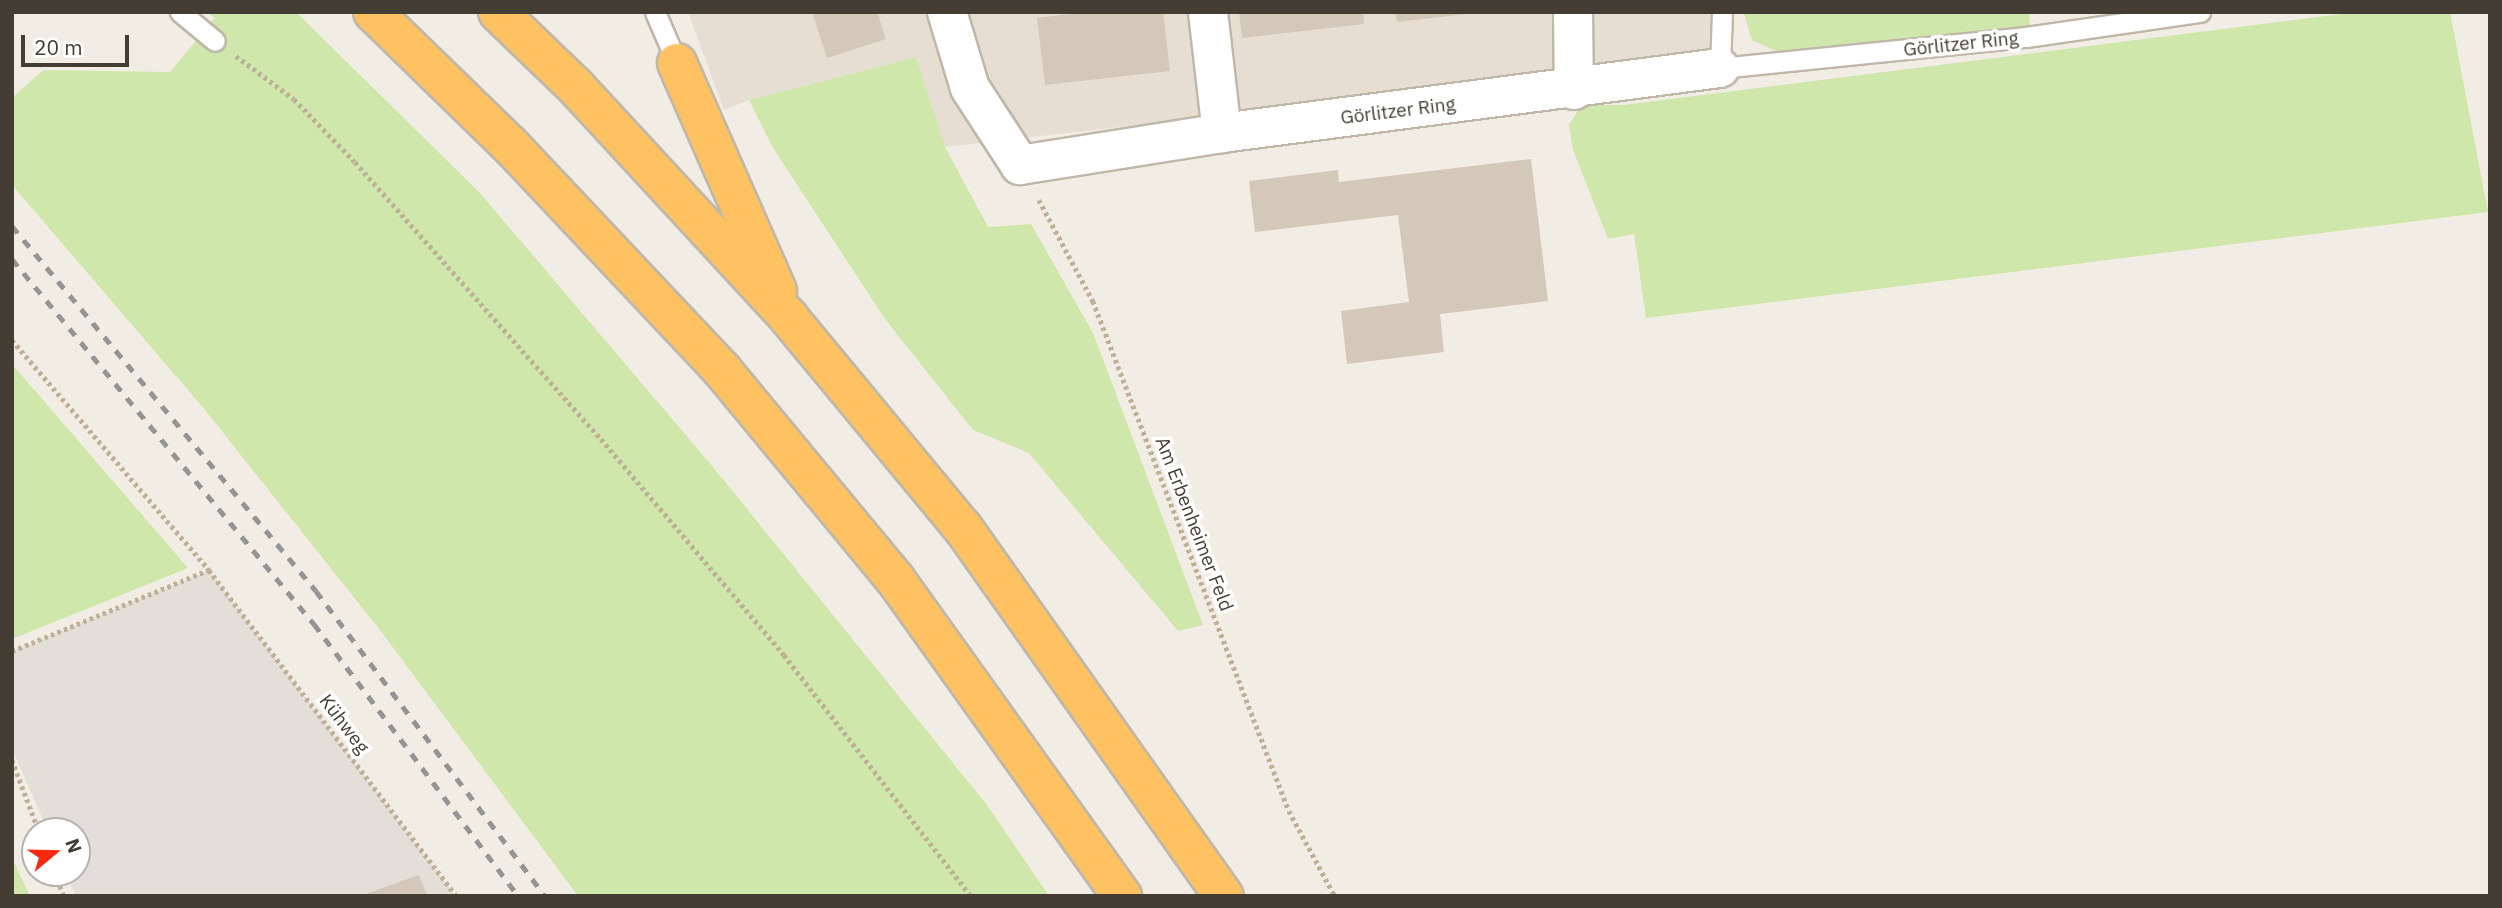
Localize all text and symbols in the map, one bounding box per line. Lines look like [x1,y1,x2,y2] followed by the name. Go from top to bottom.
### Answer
[24,21,133,65] scale bar
[1902,27,2020,61] street label: Görlitzer Ring
[34,33,83,61] text: 20 m
[1339,93,1457,129] street label: Görlitzer Ring
[1150,434,1238,614] street label: Am Erbenheimer Feld
[314,690,374,758] street label: Kühweg
[21,817,91,887] north arrow
[60,835,88,856] text: N

